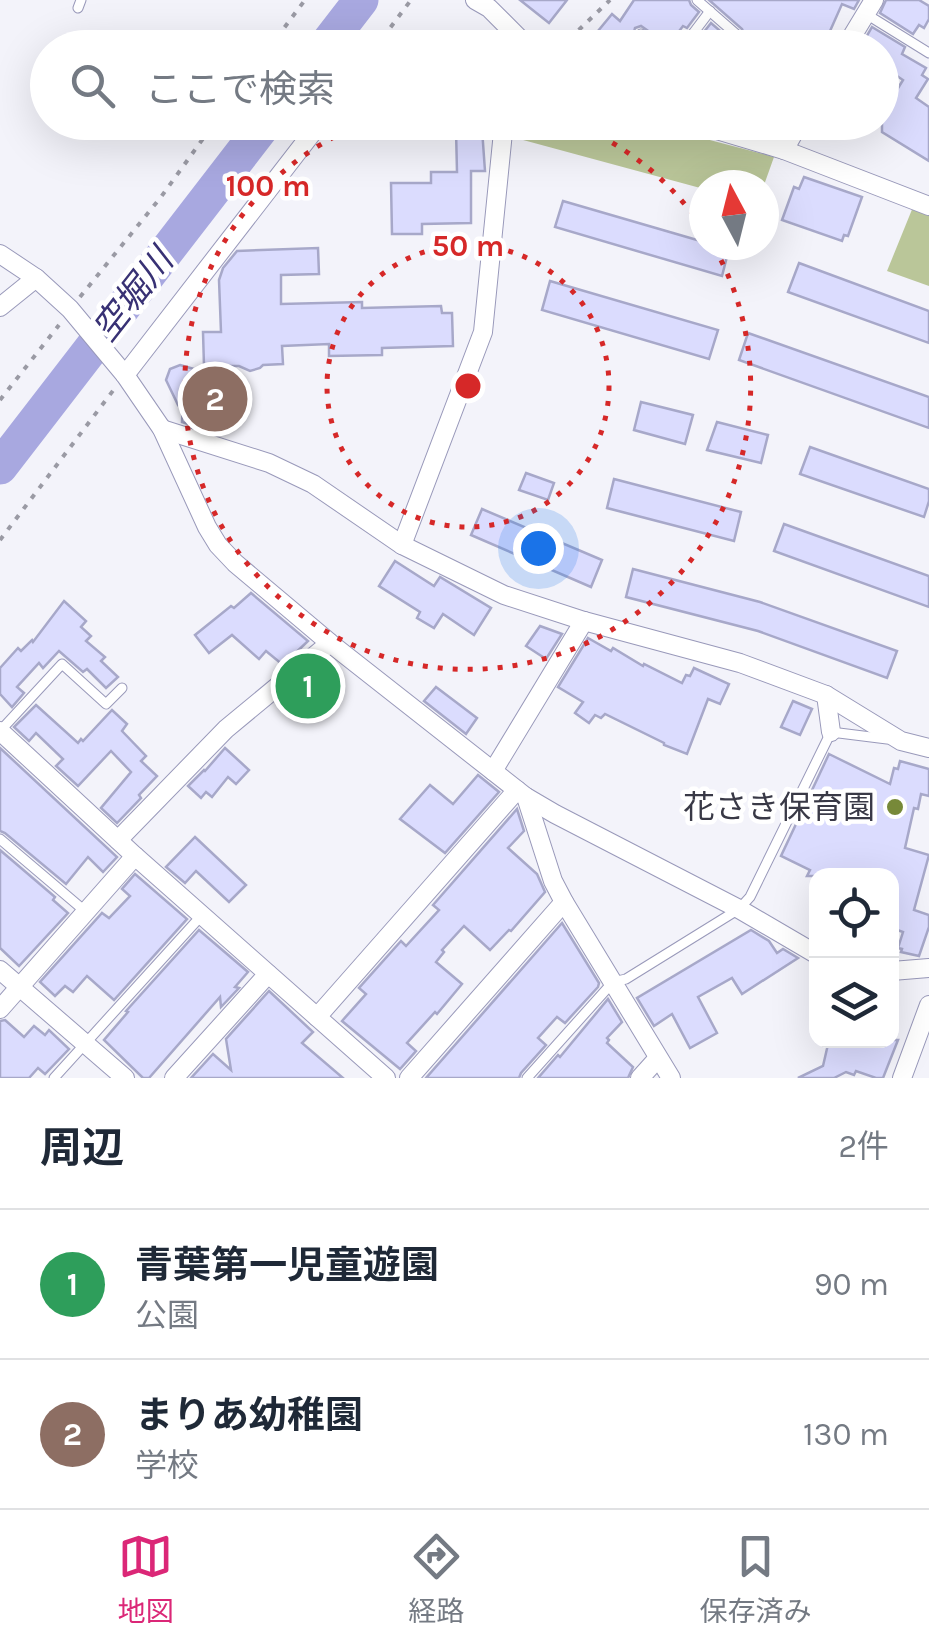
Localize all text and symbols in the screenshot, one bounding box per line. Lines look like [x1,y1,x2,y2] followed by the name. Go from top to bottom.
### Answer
[30,30,899,140] search box
[65,58,120,113] icon: search
[145,67,335,112] text: ここで検索
[226,168,310,204] text: 100 m
[689,170,779,260] north arrow
[432,228,504,264] text: 50 m
[85,238,184,349] water label: 空堀川
[182,362,248,436] pin: 2
[450,368,486,404] centre of rings
[513,523,564,574] your location
[276,648,340,724] pin: 1
[683,789,875,826] place label: 花さき保育園
[884,796,906,818] marker: 花さき保育園
[809,868,899,1048] map controls
[809,868,899,958] button: locate
[809,958,899,1048] button: layers
[40,1123,124,1173] text: 周辺
[838,1128,889,1165] text: 2件
[135,1243,439,1288] text: 青葉第一児童遊園
[67,1266,78,1303] text: 1
[814,1266,889,1303] text: 90 m
[135,1297,199,1334] text: 公園
[135,1393,363,1438] text: まりあ幼稚園
[63,1416,82,1453] text: 2
[803,1416,889,1453] text: 130 m
[135,1447,199,1484] text: 学校
[117,1529,174,1629] tab: 地図
[408,1529,465,1629] tab: 経路
[699,1529,812,1629] tab: 保存済み

